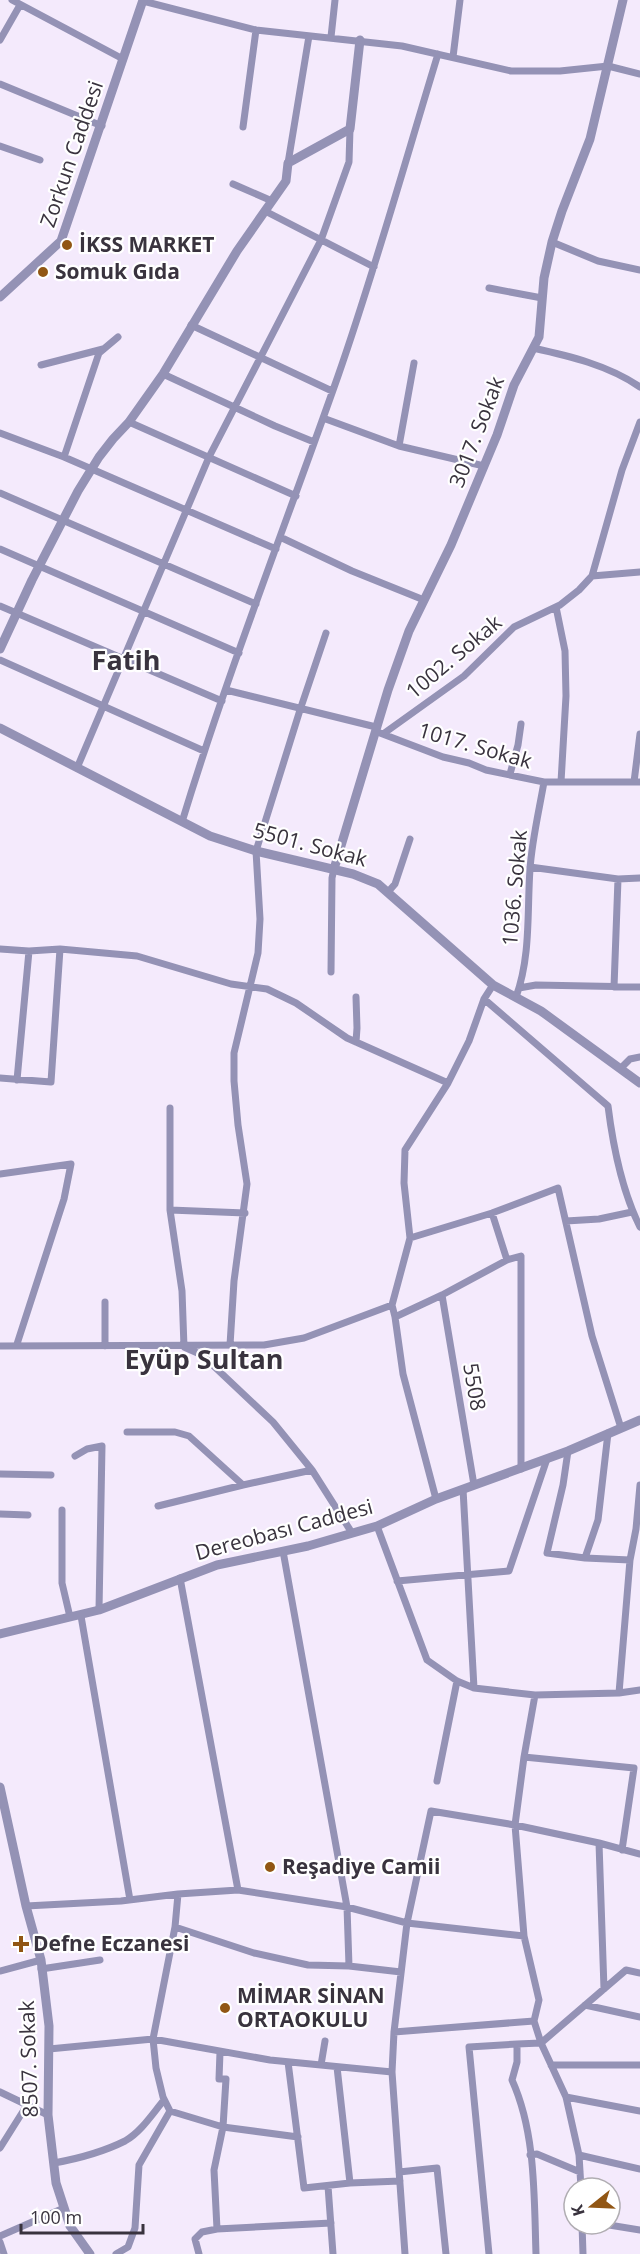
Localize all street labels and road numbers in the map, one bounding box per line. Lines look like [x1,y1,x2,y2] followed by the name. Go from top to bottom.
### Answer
[33,77,109,231] street label: Zorkun Caddesi
[442,372,510,491] street label: 3017. Sokak
[400,608,507,705] street label: 1002. Sokak
[415,715,535,775] street label: 1017. Sokak
[250,815,370,873] street label: 5501. Sokak
[495,828,533,947] street label: 1036. Sokak
[457,1361,493,1413] street label: 5508
[192,1492,376,1566] street label: Dereobası Caddesi
[12,2000,44,2118] street label: 8507. Sokak

